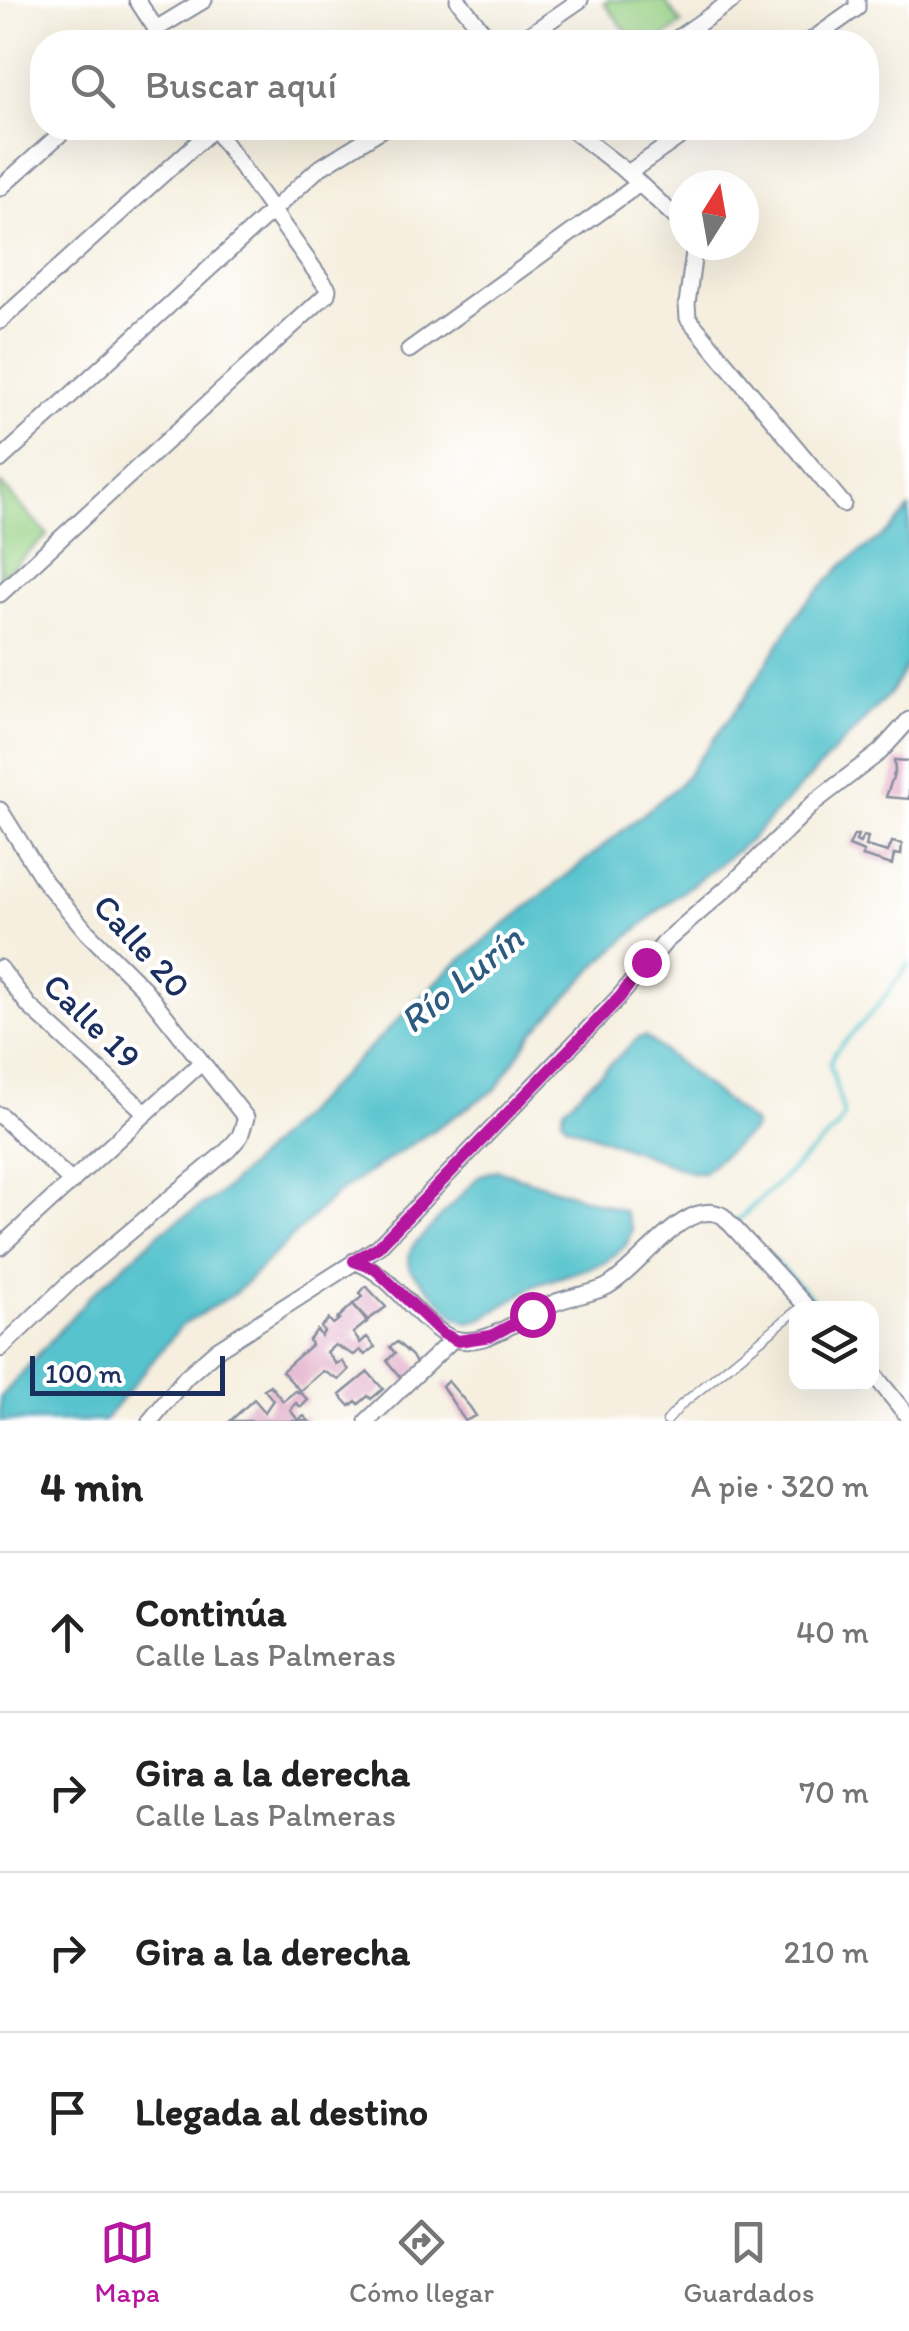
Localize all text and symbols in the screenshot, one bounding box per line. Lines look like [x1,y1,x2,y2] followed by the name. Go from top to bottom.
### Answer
[30,30,879,140] search box
[65,58,120,113] icon: search
[145,62,337,108] text: Buscar aquí
[669,170,759,260] north arrow
[85,885,199,1007] street label: Calle 20
[390,915,533,1043] water label: Río Lurín
[624,940,670,986] route end
[34,964,150,1078] street label: Calle 19
[510,1292,556,1338] route start
[789,1301,879,1391] map controls
[789,1301,879,1391] button: layers
[30,1351,225,1396] scale bar
[45,1356,122,1390] text: 100 m
[40,1461,143,1512] text: 4 min
[691,1467,869,1505] text: A pie · 320 m
[135,1590,287,1636] text: Continúa
[40,1605,95,1660] icon: ahead
[796,1613,869,1651] text: 40 m
[135,1636,396,1674] text: Calle Las Palmeras
[135,1750,410,1796] text: Gira a la derecha
[40,1765,95,1820] icon: right
[799,1773,869,1811] text: 70 m
[135,1796,396,1834] text: Calle Las Palmeras
[40,1925,95,1980] icon: right
[135,1929,410,1975] text: Gira a la derecha
[783,1933,869,1971] text: 210 m
[40,2085,95,2140] icon: arrive
[135,2089,428,2135] text: Llegada al destino
[95,2215,160,2309] tab: Mapa
[349,2215,494,2309] tab: Cómo llegar
[683,2215,814,2309] tab: Guardados

